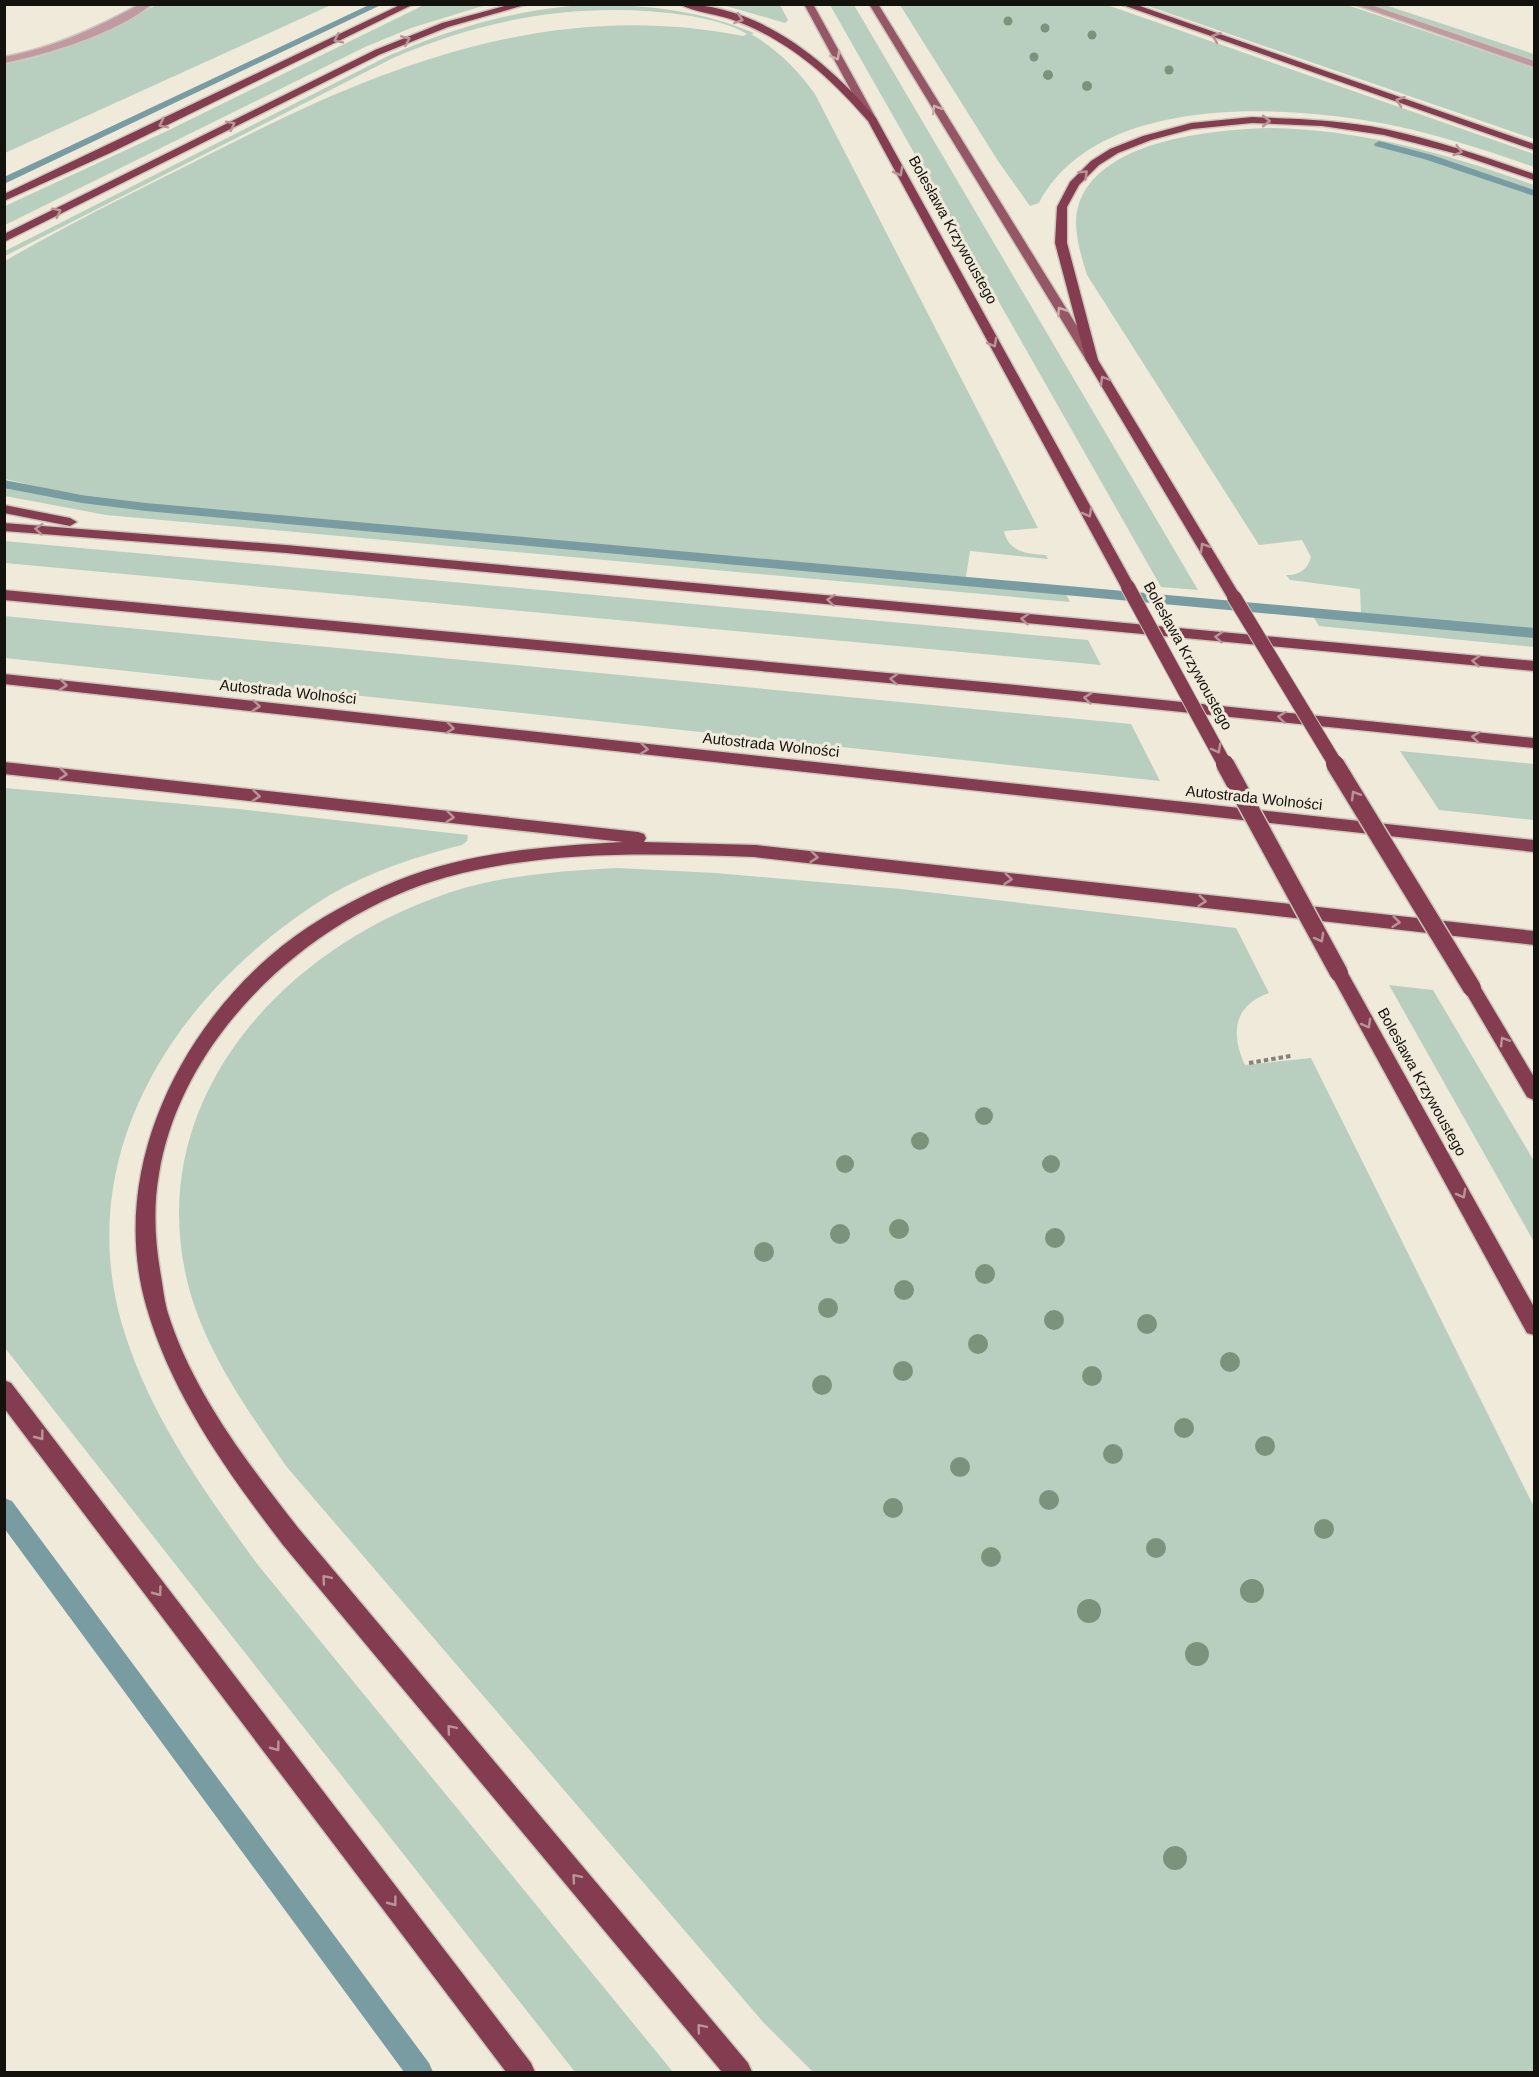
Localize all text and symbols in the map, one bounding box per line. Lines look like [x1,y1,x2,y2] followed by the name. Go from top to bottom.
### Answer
[733,11,744,24] one-way arrow
[1211,31,1222,44] one-way arrow
[334,32,345,44] one-way arrow
[400,35,411,47] one-way arrow
[829,50,840,60] one-way arrow
[1395,95,1406,108] one-way arrow
[932,105,944,115] one-way arrow
[1262,114,1271,127] one-way arrow
[158,117,169,129] one-way arrow
[225,121,235,132] one-way arrow
[1452,144,1463,156] one-way arrow
[906,153,1001,307] street label: Bolesława Krzywoustego
[892,166,903,176] one-way arrow
[1077,170,1087,181] one-way arrow
[50,208,61,219] one-way arrow
[1057,306,1068,317] one-way arrow
[986,337,997,347] one-way arrow
[1100,376,1112,386] one-way arrow
[1080,507,1092,518] one-way arrow
[34,523,43,536] one-way arrow
[1200,543,1212,553] one-way arrow
[1141,579,1236,733] street label: Bolesława Krzywoustego
[827,594,836,607] one-way arrow
[1021,613,1030,626] one-way arrow
[1215,631,1224,644] one-way arrow
[1472,655,1481,668] one-way arrow
[890,673,899,686] one-way arrow
[219,676,357,707] street label: Autostrada Wolności
[58,678,67,691] one-way arrow
[1084,692,1093,704] one-way arrow
[252,700,261,712] one-way arrow
[1278,711,1287,724] one-way arrow
[446,721,455,734] one-way arrow
[702,729,840,760] street label: Autostrada Wolności
[1472,731,1481,744] one-way arrow
[640,742,649,755] one-way arrow
[1210,743,1221,753] one-way arrow
[58,768,67,780] one-way arrow
[1185,782,1323,813] street label: Autostrada Wolności
[252,789,261,802] one-way arrow
[1351,790,1362,801] one-way arrow
[446,810,455,823] one-way arrow
[810,850,819,863] one-way arrow
[1004,872,1013,885] one-way arrow
[1197,894,1206,907] one-way arrow
[1391,916,1400,928] one-way arrow
[1313,932,1324,943] one-way arrow
[1375,1005,1470,1159] street label: Bolesława Krzywoustego
[1360,1018,1371,1028] one-way arrow
[1500,1037,1512,1048] one-way arrow
[1455,1188,1466,1199] one-way arrow
[33,1430,44,1441] one-way arrow
[322,1575,333,1586] one-way arrow
[150,1585,161,1596] one-way arrow
[447,1725,458,1736] one-way arrow
[268,1740,279,1751] one-way arrow
[572,1874,583,1885] one-way arrow
[386,1896,397,1907] one-way arrow
[698,2024,709,2035] one-way arrow

